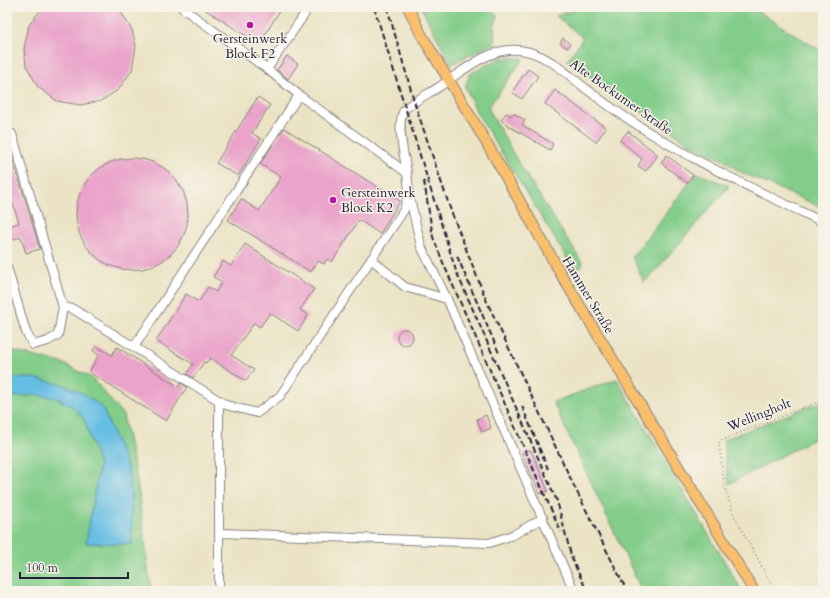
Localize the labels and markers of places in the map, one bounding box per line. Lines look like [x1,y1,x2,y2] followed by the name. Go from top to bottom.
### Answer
[245,20,255,30] marker: Gersteinwerk Block F2
[213,30,287,63] place label: Gersteinwerk Block F2
[341,184,415,217] place label: Gersteinwerk Block K2
[328,195,338,205] marker: Gersteinwerk Block K2

